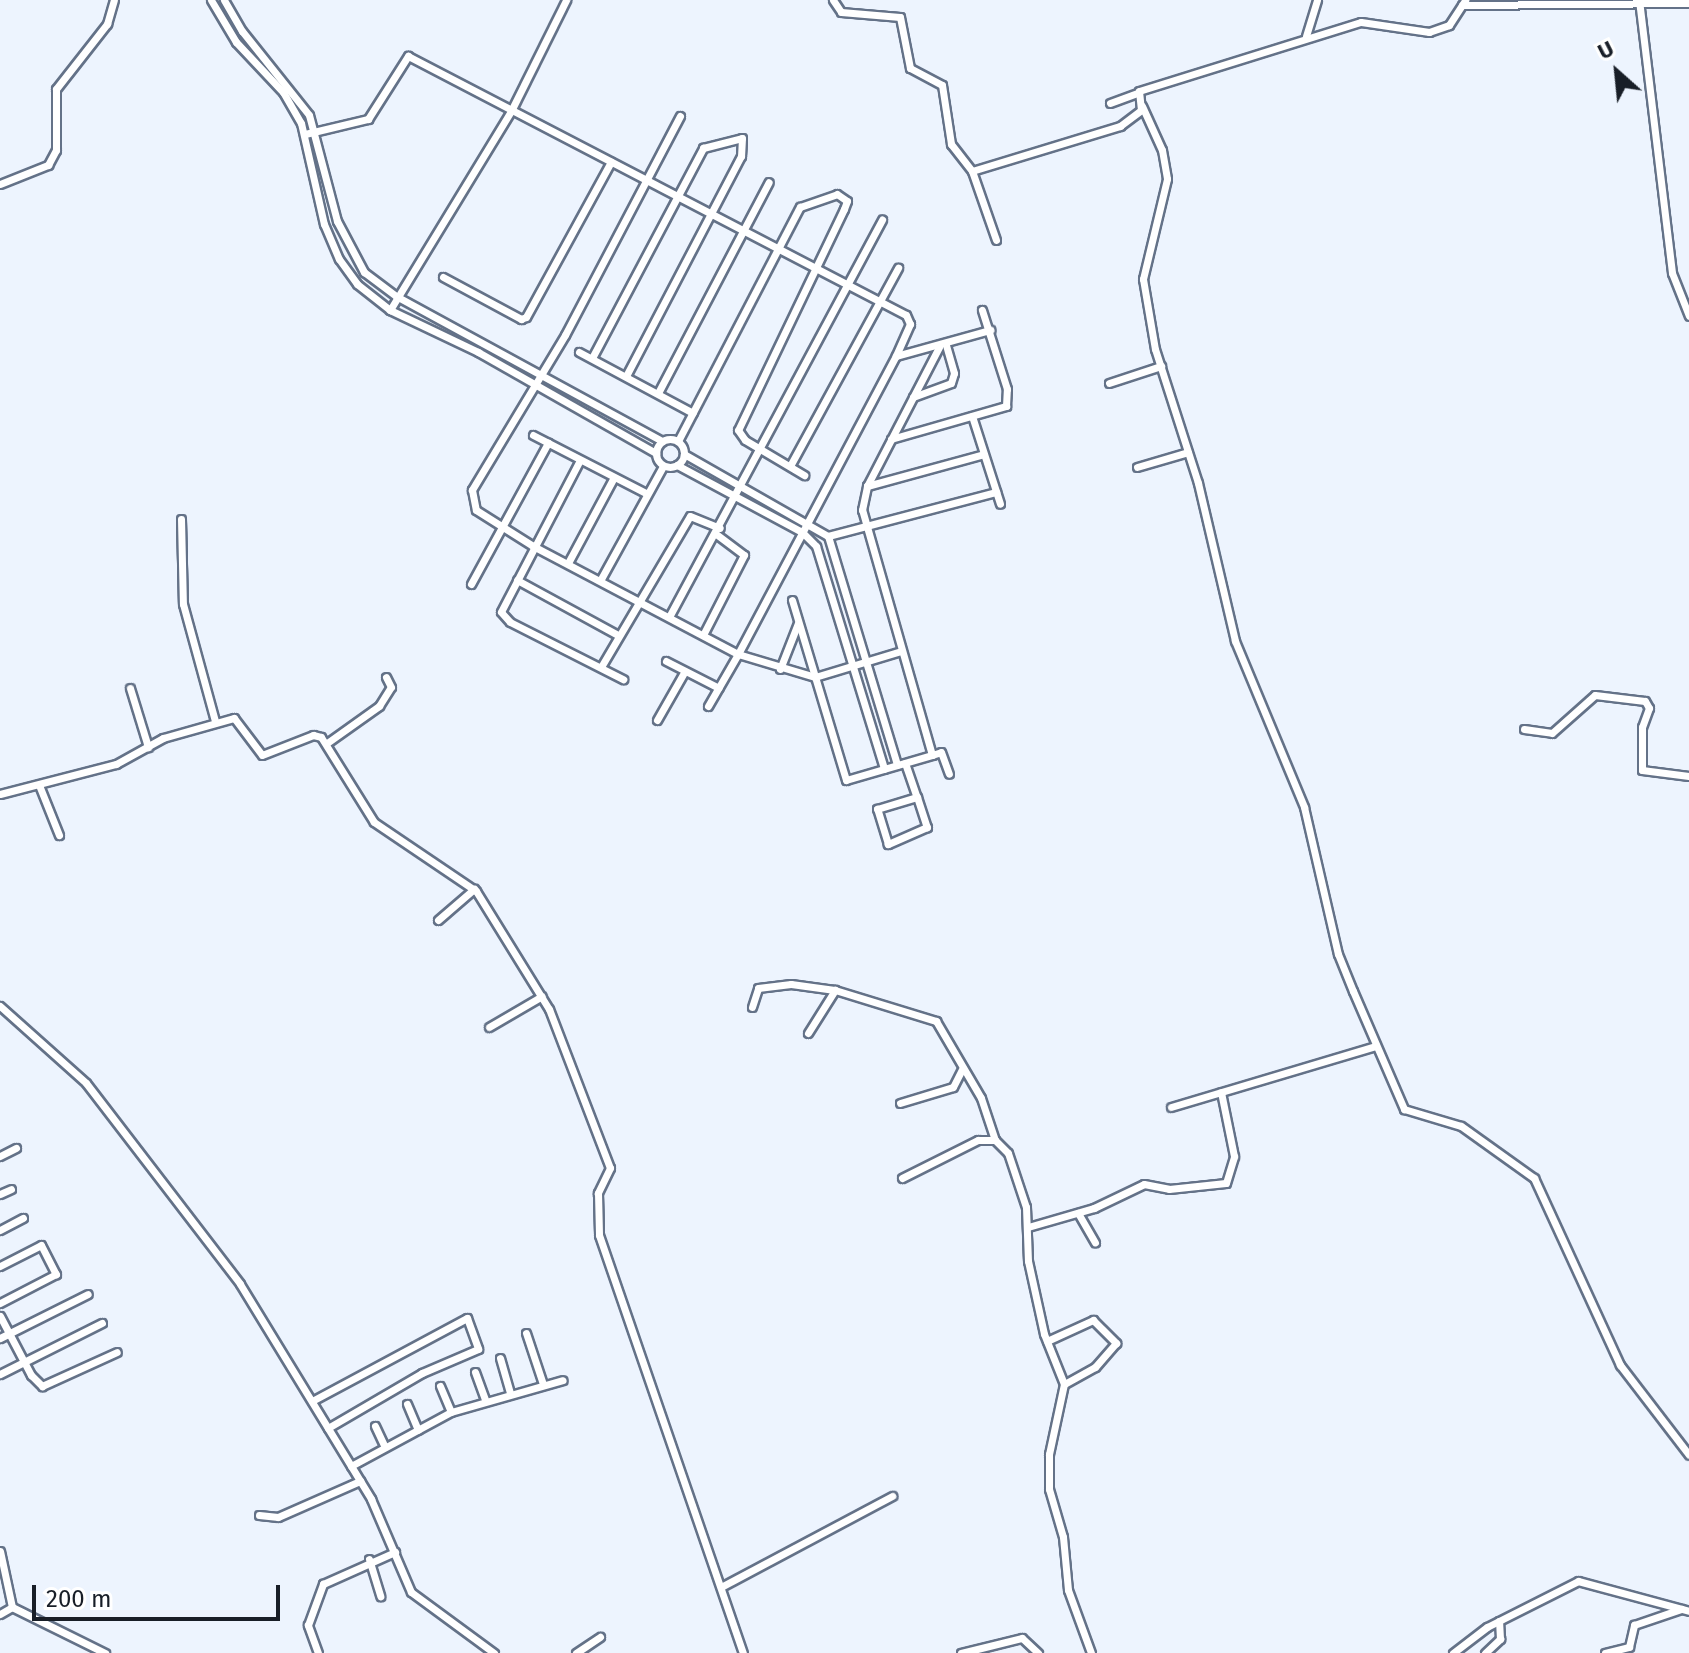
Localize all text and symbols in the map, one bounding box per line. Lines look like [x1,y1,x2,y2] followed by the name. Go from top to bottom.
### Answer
[1577,32,1657,112] north arrow
[1593,35,1618,65] text: U
[36,1569,284,1619] scale bar
[46,1585,112,1613] text: 200 m

